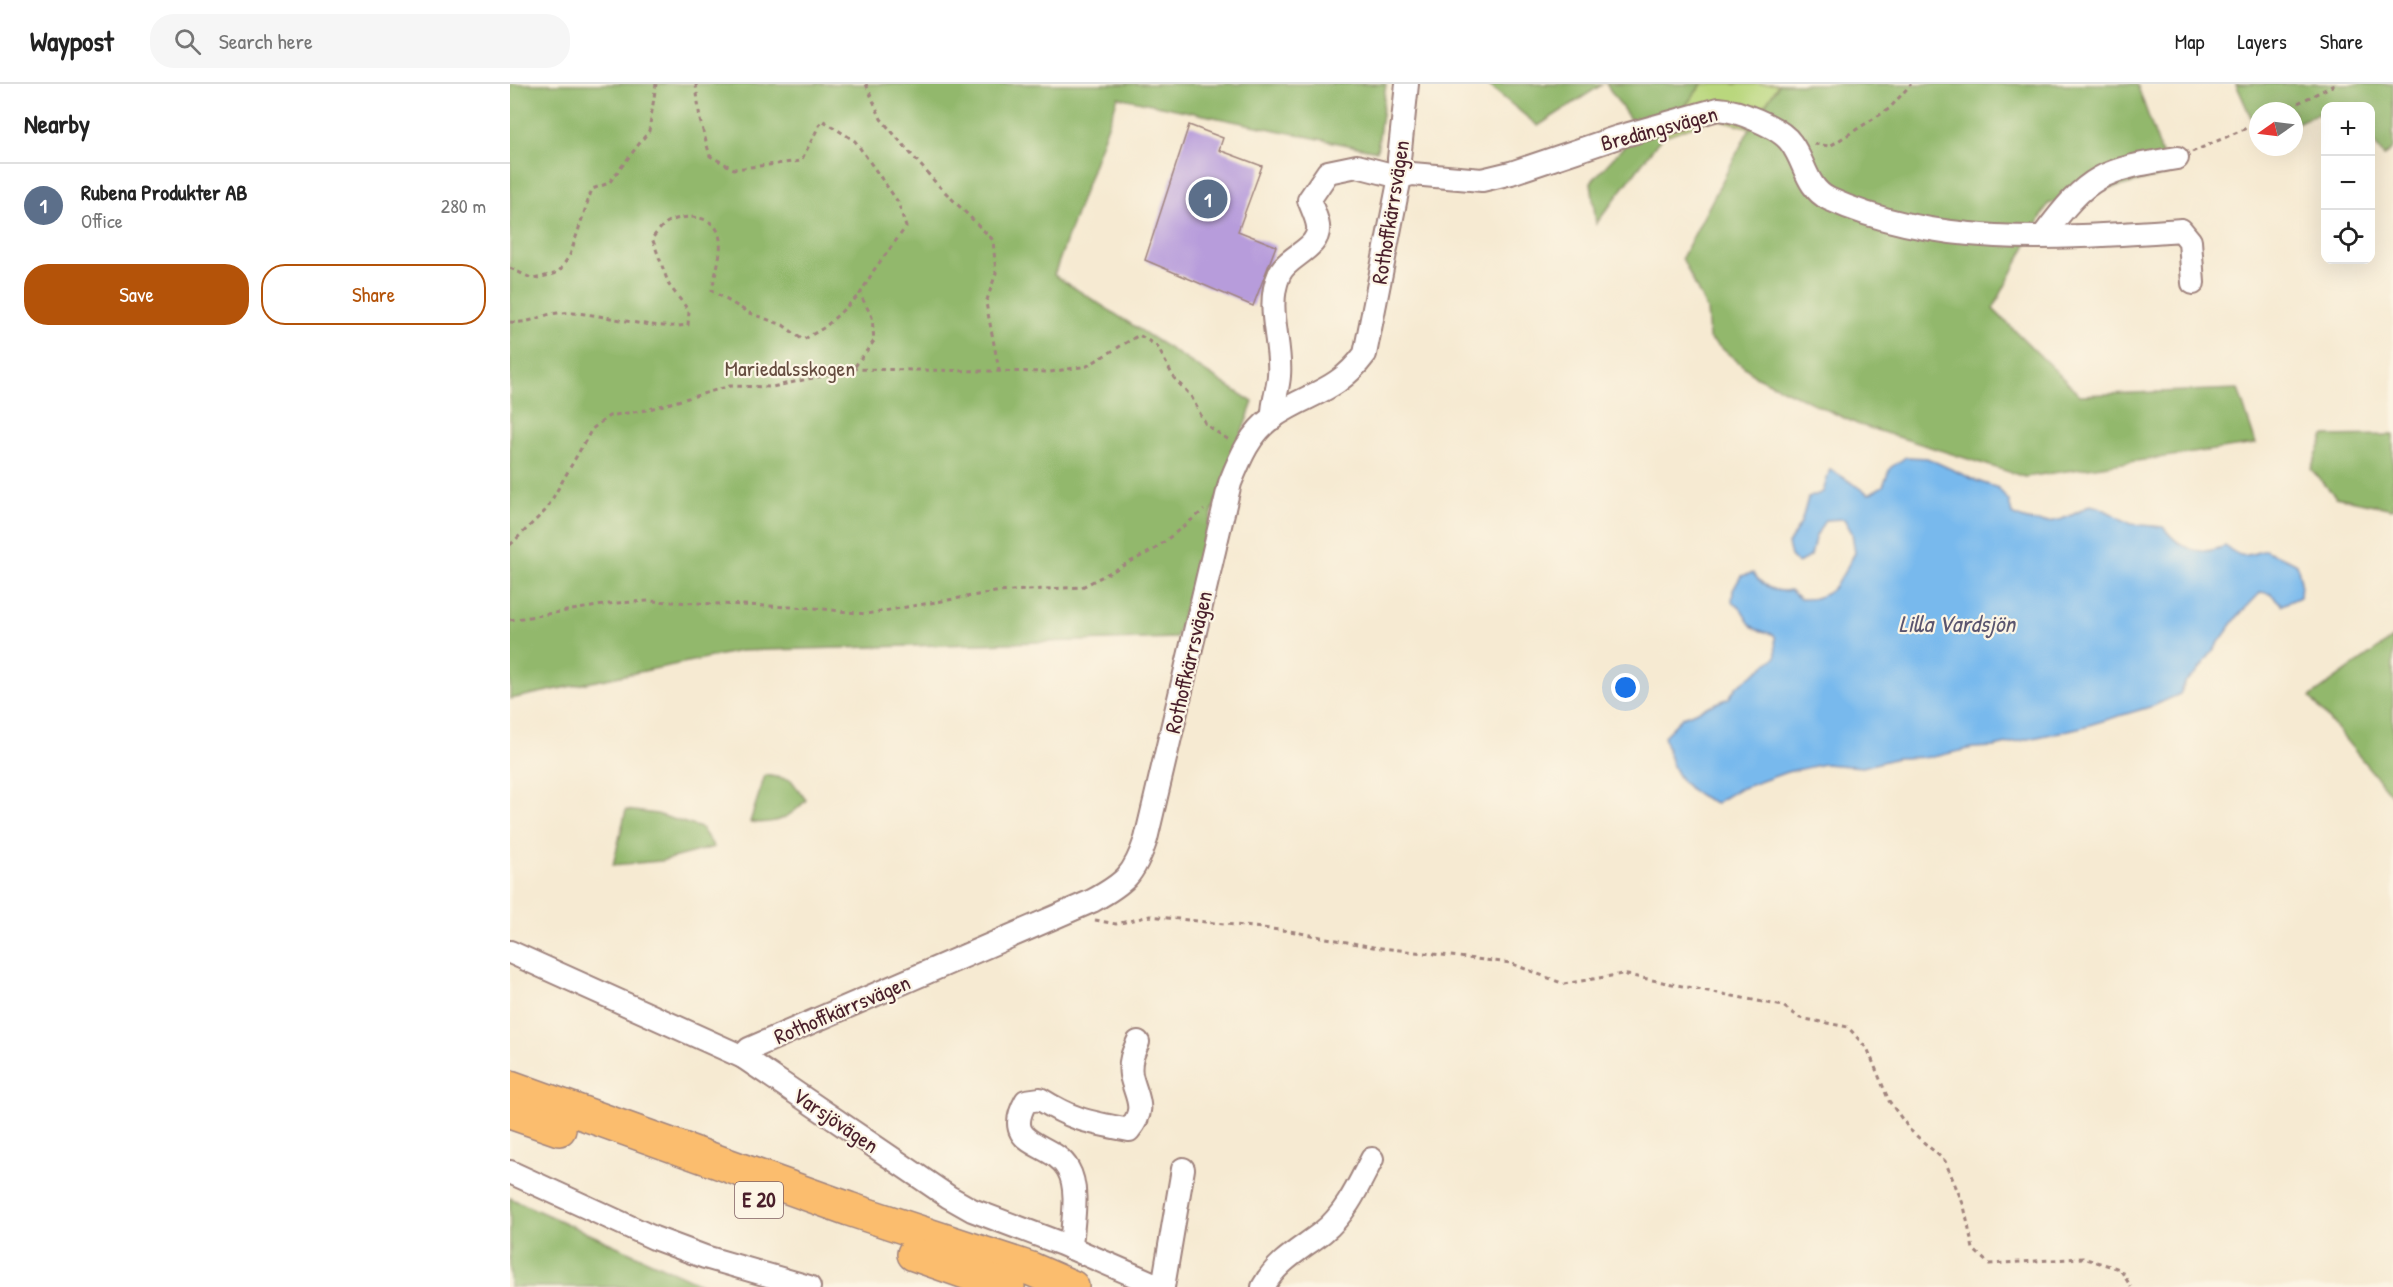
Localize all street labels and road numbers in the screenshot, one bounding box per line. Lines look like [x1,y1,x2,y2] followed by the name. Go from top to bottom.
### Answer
[1597,98,1721,158] street label: Bredängsvägen
[1364,138,1416,286] street label: Rothoffkärrsvägen
[1157,588,1219,736] street label: Rothoffkärrsvägen
[769,967,915,1051] street label: Rothoffkärrsvägen
[787,1080,885,1160] street label: Varsjövägen
[735,1182,783,1218] road number: E 20

